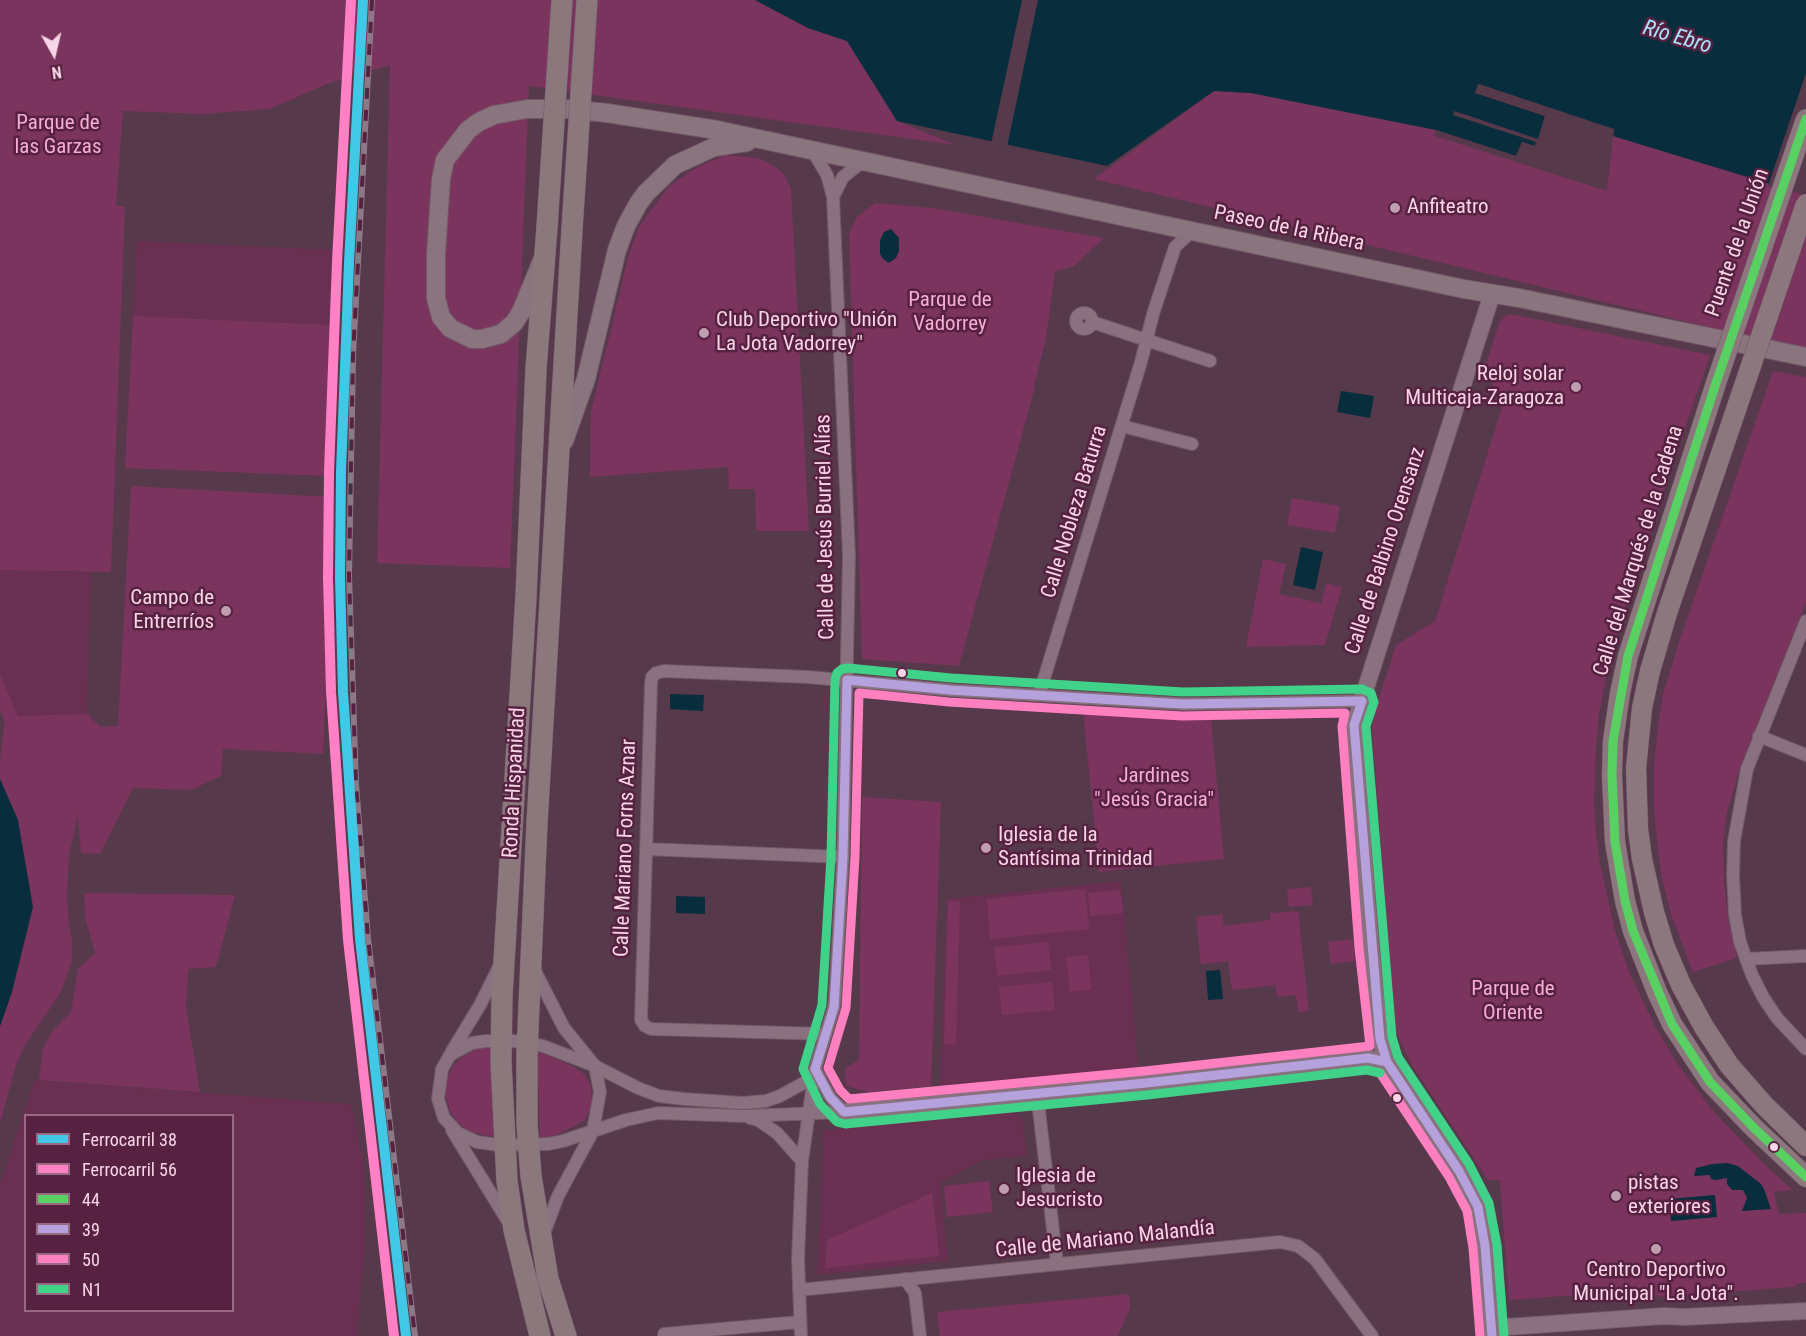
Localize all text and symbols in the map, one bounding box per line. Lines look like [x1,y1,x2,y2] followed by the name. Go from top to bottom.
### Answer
[1640,16,1714,60] water label: Río Ebro
[24,24,84,84] north arrow
[50,62,63,82] text: N
[15,111,101,161] park label: Parque de las Garzas
[1701,166,1775,320] street label: Puente de la Unión
[1407,195,1489,221] place label: Anfiteatro
[1211,201,1367,257] street label: Paseo de la Ribera
[1388,201,1402,215] marker: Anfiteatro
[908,288,992,338] park label: Parque de Vadorrey
[716,308,897,358] place label: Club Deportivo "Unión La Jota Vadorrey"
[697,326,711,340] marker: Club Deportivo "Unión La Jota Vadorrey"
[1405,362,1564,412] place label: Reloj solar Multicaja-Zaragoza
[1569,380,1583,394] marker: Reloj solar Multicaja-Zaragoza
[811,414,841,640] street label: Calle de Jesús Burriel Alías
[1037,423,1113,601] street label: Calle Nobleza Baturra
[1589,423,1689,679] street label: Calle del Marqués de la Cadena
[1341,444,1431,658] street label: Calle de Balbino Orensanz
[130,586,214,636] place label: Campo de Entrerríos
[219,604,233,618] marker: Campo de Entrerríos
[896,667,908,679] unlabelled marker
[498,707,532,859] street label: Ronda Hispanidad
[610,738,642,958] street label: Calle Mariano Forns Aznar
[1094,764,1214,814] park label: Jardines "Jesús Gracia"
[998,823,1153,873] place label: Iglesia de la Santísima Trinidad
[979,841,993,855] marker: Iglesia de la Santísima Trinidad
[1471,977,1555,1027] park label: Parque de Oriente
[1391,1092,1403,1104] unlabelled marker
[24,1114,234,1312] legend
[82,1129,177,1150] text: Ferrocarril 38
[1768,1141,1780,1153] unlabelled marker
[82,1159,177,1180] text: Ferrocarril 56
[1016,1164,1103,1214] place label: Iglesia de Jesucristo
[1628,1171,1711,1221] place label: pistas exteriores
[997,1182,1011,1196] marker: Iglesia de Jesucristo
[82,1189,100,1210] text: 44
[1609,1189,1623,1203] marker: pistas exteriores
[994,1216,1216,1264] street label: Calle de Mariano Malandía
[82,1219,100,1240] text: 39
[1649,1242,1663,1256] marker: Centro Deportivo Municipal "La Jota".
[82,1249,100,1270] text: 50
[1573,1258,1739,1308] place label: Centro Deportivo Municipal "La Jota".
[82,1279,102,1300] text: N1

